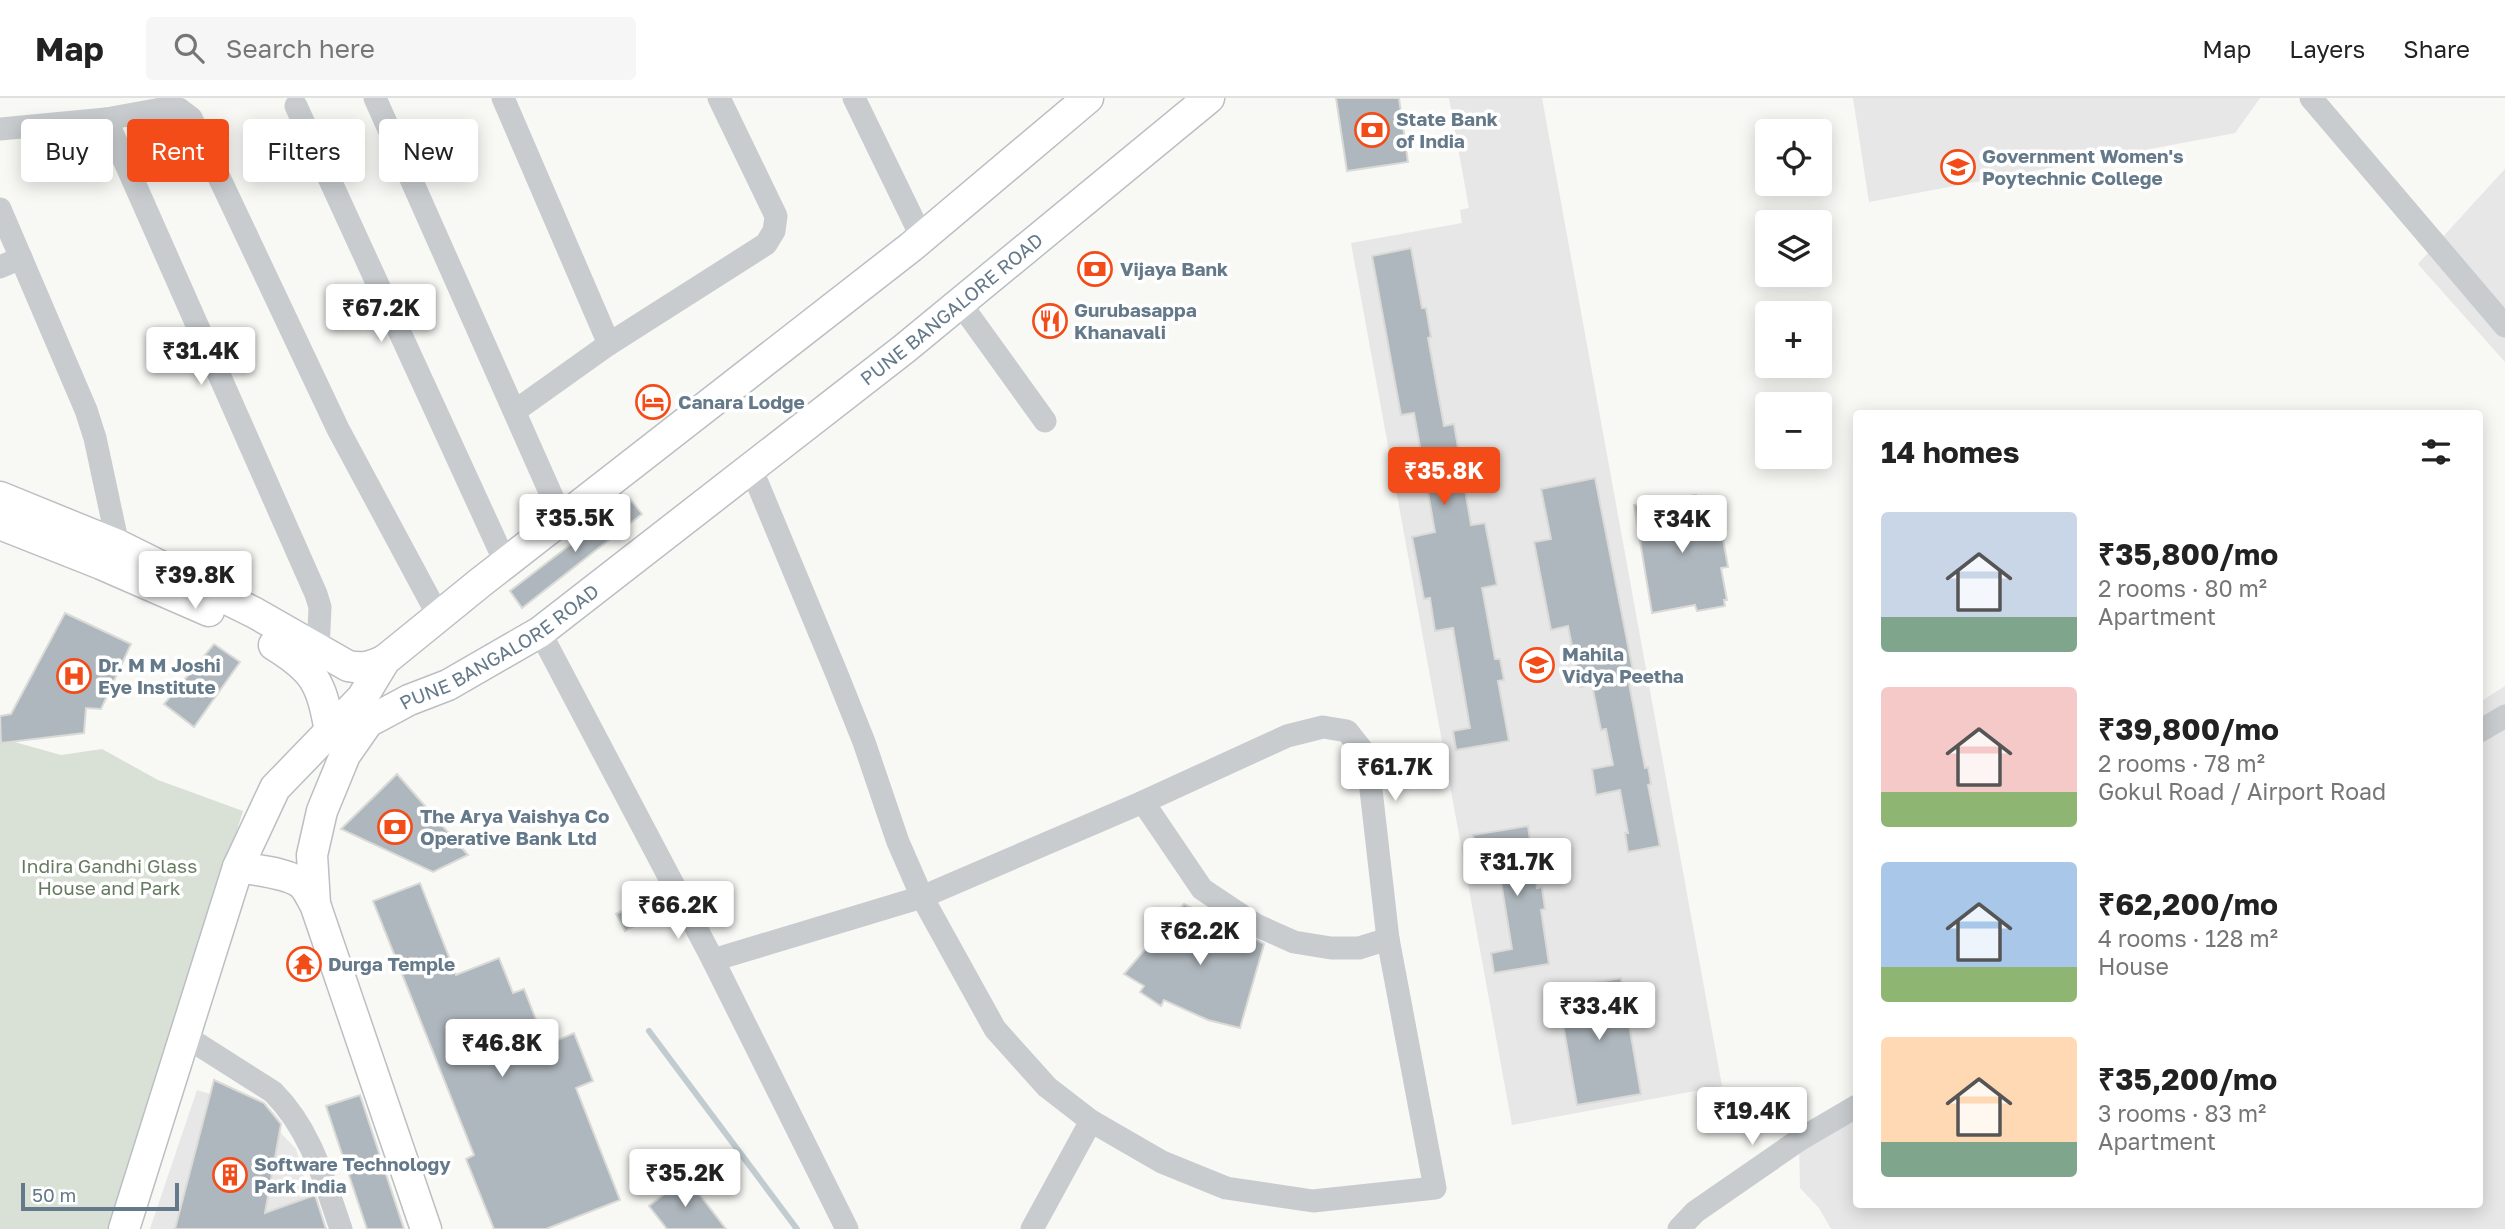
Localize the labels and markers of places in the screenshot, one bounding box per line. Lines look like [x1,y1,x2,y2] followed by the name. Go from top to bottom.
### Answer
[1396,107,1498,152] place label: State Bank of India
[1353,111,1391,149] bank icon: State Bank of India
[1982,144,2184,189] place label: Government Women's Poytechnic College
[1939,148,1977,186] school or university icon: Government Women's Poytechnic College
[1076,250,1114,288] bank icon: Vijaya Bank
[1120,257,1228,280] place label: Vijaya Bank
[324,285,438,344] pin: ₹67.2K
[1074,298,1197,343] place label: Gurubasappa Khanavali
[1031,302,1069,340] restaurant icon: Gurubasappa Khanavali
[144,328,258,387] pin: ₹31.4K
[634,383,672,421] hotel icon: Canara Lodge
[678,390,805,413] place label: Canara Lodge
[1387,448,1501,507] pin: ₹35.8K
[518,494,632,554] pin: ₹35.5K
[1641,496,1723,555] pin: ₹34K
[138,552,252,611] pin: ₹39.8K
[1562,642,1684,687] place label: Mahila Vidya Peetha
[1518,646,1556,684] school or university icon: Mahila Vidya Peetha
[98,653,221,698] place label: Dr. M M Joshi Eye Institute
[55,657,93,695] hospital icon: Dr. M M Joshi Eye Institute
[1338,744,1452,803] pin: ₹61.7K
[420,804,609,849] place label: The Arya Vaishya Co Operative Bank Ltd
[376,808,414,846] bank icon: The Arya Vaishya Co Operative Bank Ltd
[1460,838,1574,898] pin: ₹31.7K
[621,882,735,941] pin: ₹66.2K
[1143,908,1257,967] pin: ₹62.2K
[285,945,323,983] temple icon: Durga Temple
[328,952,455,975] place label: Durga Temple
[1542,982,1656,1042] pin: ₹33.4K
[445,1020,559,1079] pin: ₹46.8K
[1695,1088,1809,1147] pin: ₹19.4K
[628,1150,742,1209] pin: ₹35.2K
[254,1152,451,1197] place label: Software Technology Park India
[211,1156,249,1194] building icon: Software Technology Park India

